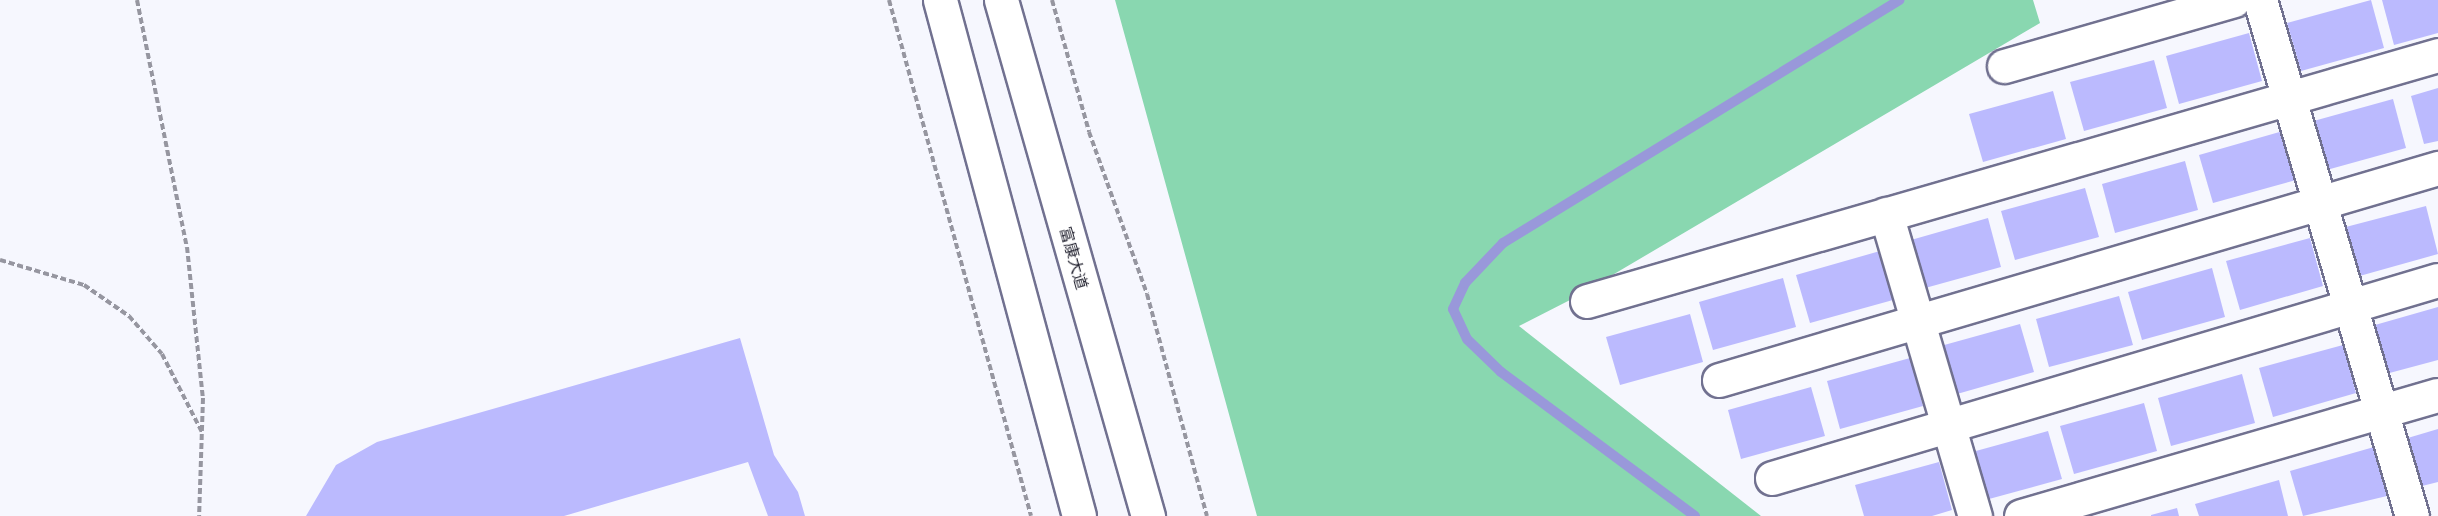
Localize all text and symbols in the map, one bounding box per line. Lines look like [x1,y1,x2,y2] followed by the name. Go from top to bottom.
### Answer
[1056,225,1092,291] street label: 富康大道

